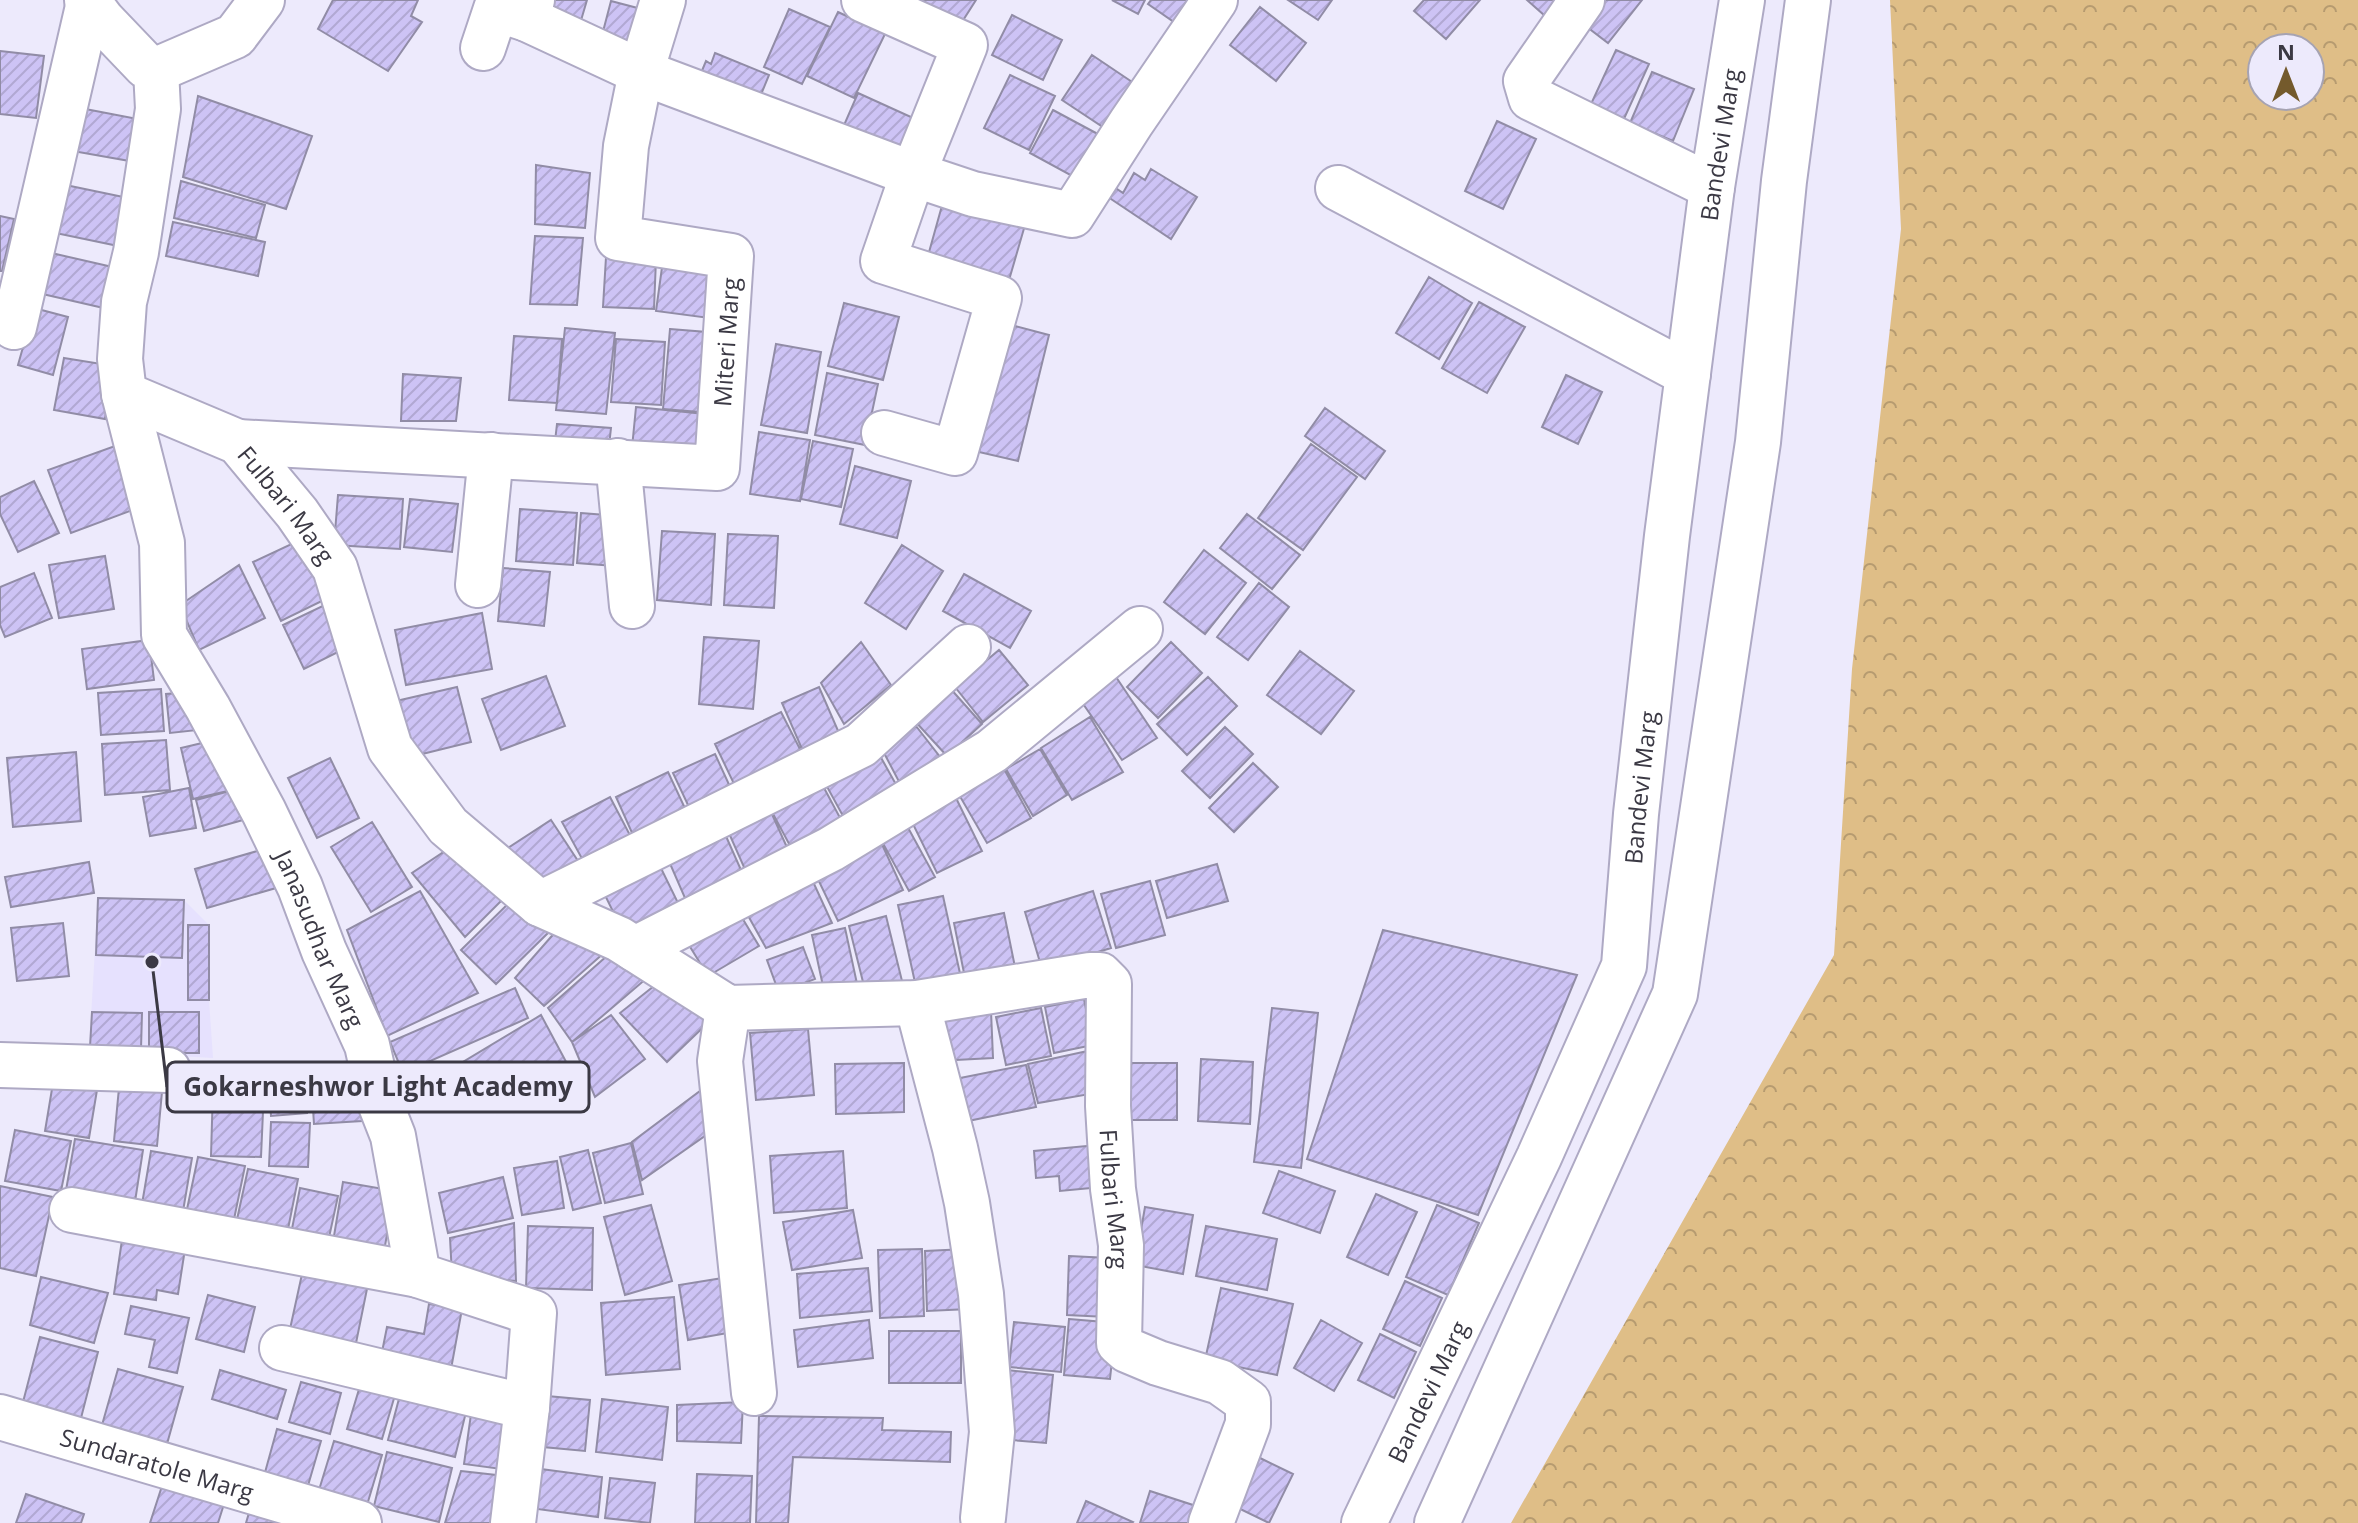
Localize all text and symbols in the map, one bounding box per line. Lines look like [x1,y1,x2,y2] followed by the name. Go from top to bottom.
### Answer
[2246,32,2326,112] north arrow
[2277,36,2295,66] text: N
[1691,66,1747,223] street label: Bandevi Marg
[705,276,746,408] street label: Miteri Marg
[231,438,343,570] street label: Fulbari Marg
[1616,709,1664,865] street label: Bandevi Marg
[267,842,373,1033] street label: Janasudhar Marg
[167,1062,589,1112] callout: Gokarneshwor Light Academy
[183,1068,573,1104] text: Gokarneshwor Light Academy
[1093,1128,1138,1270] street label: Fulbari Marg
[1379,1315,1475,1468] street label: Bandevi Marg
[57,1419,258,1508] street label: Sundaratole Marg

